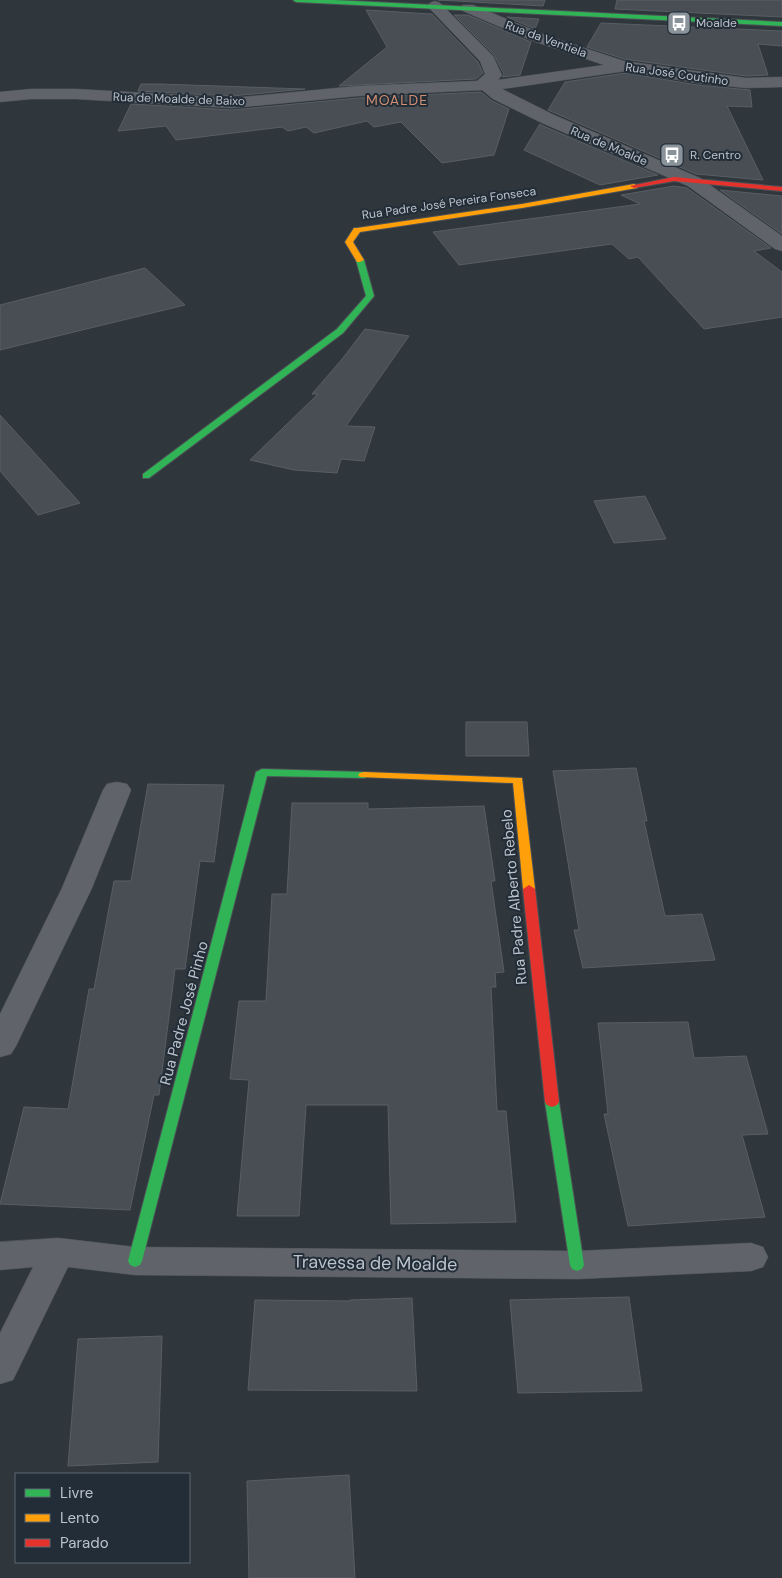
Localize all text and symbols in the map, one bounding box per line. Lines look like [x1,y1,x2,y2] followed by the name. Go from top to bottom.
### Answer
[666,10,692,36] bus stop icon: Moalde
[696,15,737,31] place label: Moalde
[503,17,589,61] street label: Rua da Ventiela
[624,59,730,89] street label: Rua José Coutinho
[113,89,245,109] street label: Rua de Moalde de Baixo
[366,91,428,109] district label: MOALDE
[568,123,650,169] street label: Rua de Moalde
[659,142,685,168] bus stop icon: R. Centro
[690,147,741,163] place label: R. Centro
[361,183,537,223] street label: Rua Padre José Pereira Fonseca
[496,808,532,985] street label: Rua Padre Alberto Rebelo
[155,939,213,1087] street label: Rua Padre José Pinho
[293,1250,457,1276] street label: Travessa de Moalde
[15,1473,190,1563] legend
[60,1483,93,1503] text: Livre
[60,1508,99,1528] text: Lento
[60,1533,109,1553] text: Parado

